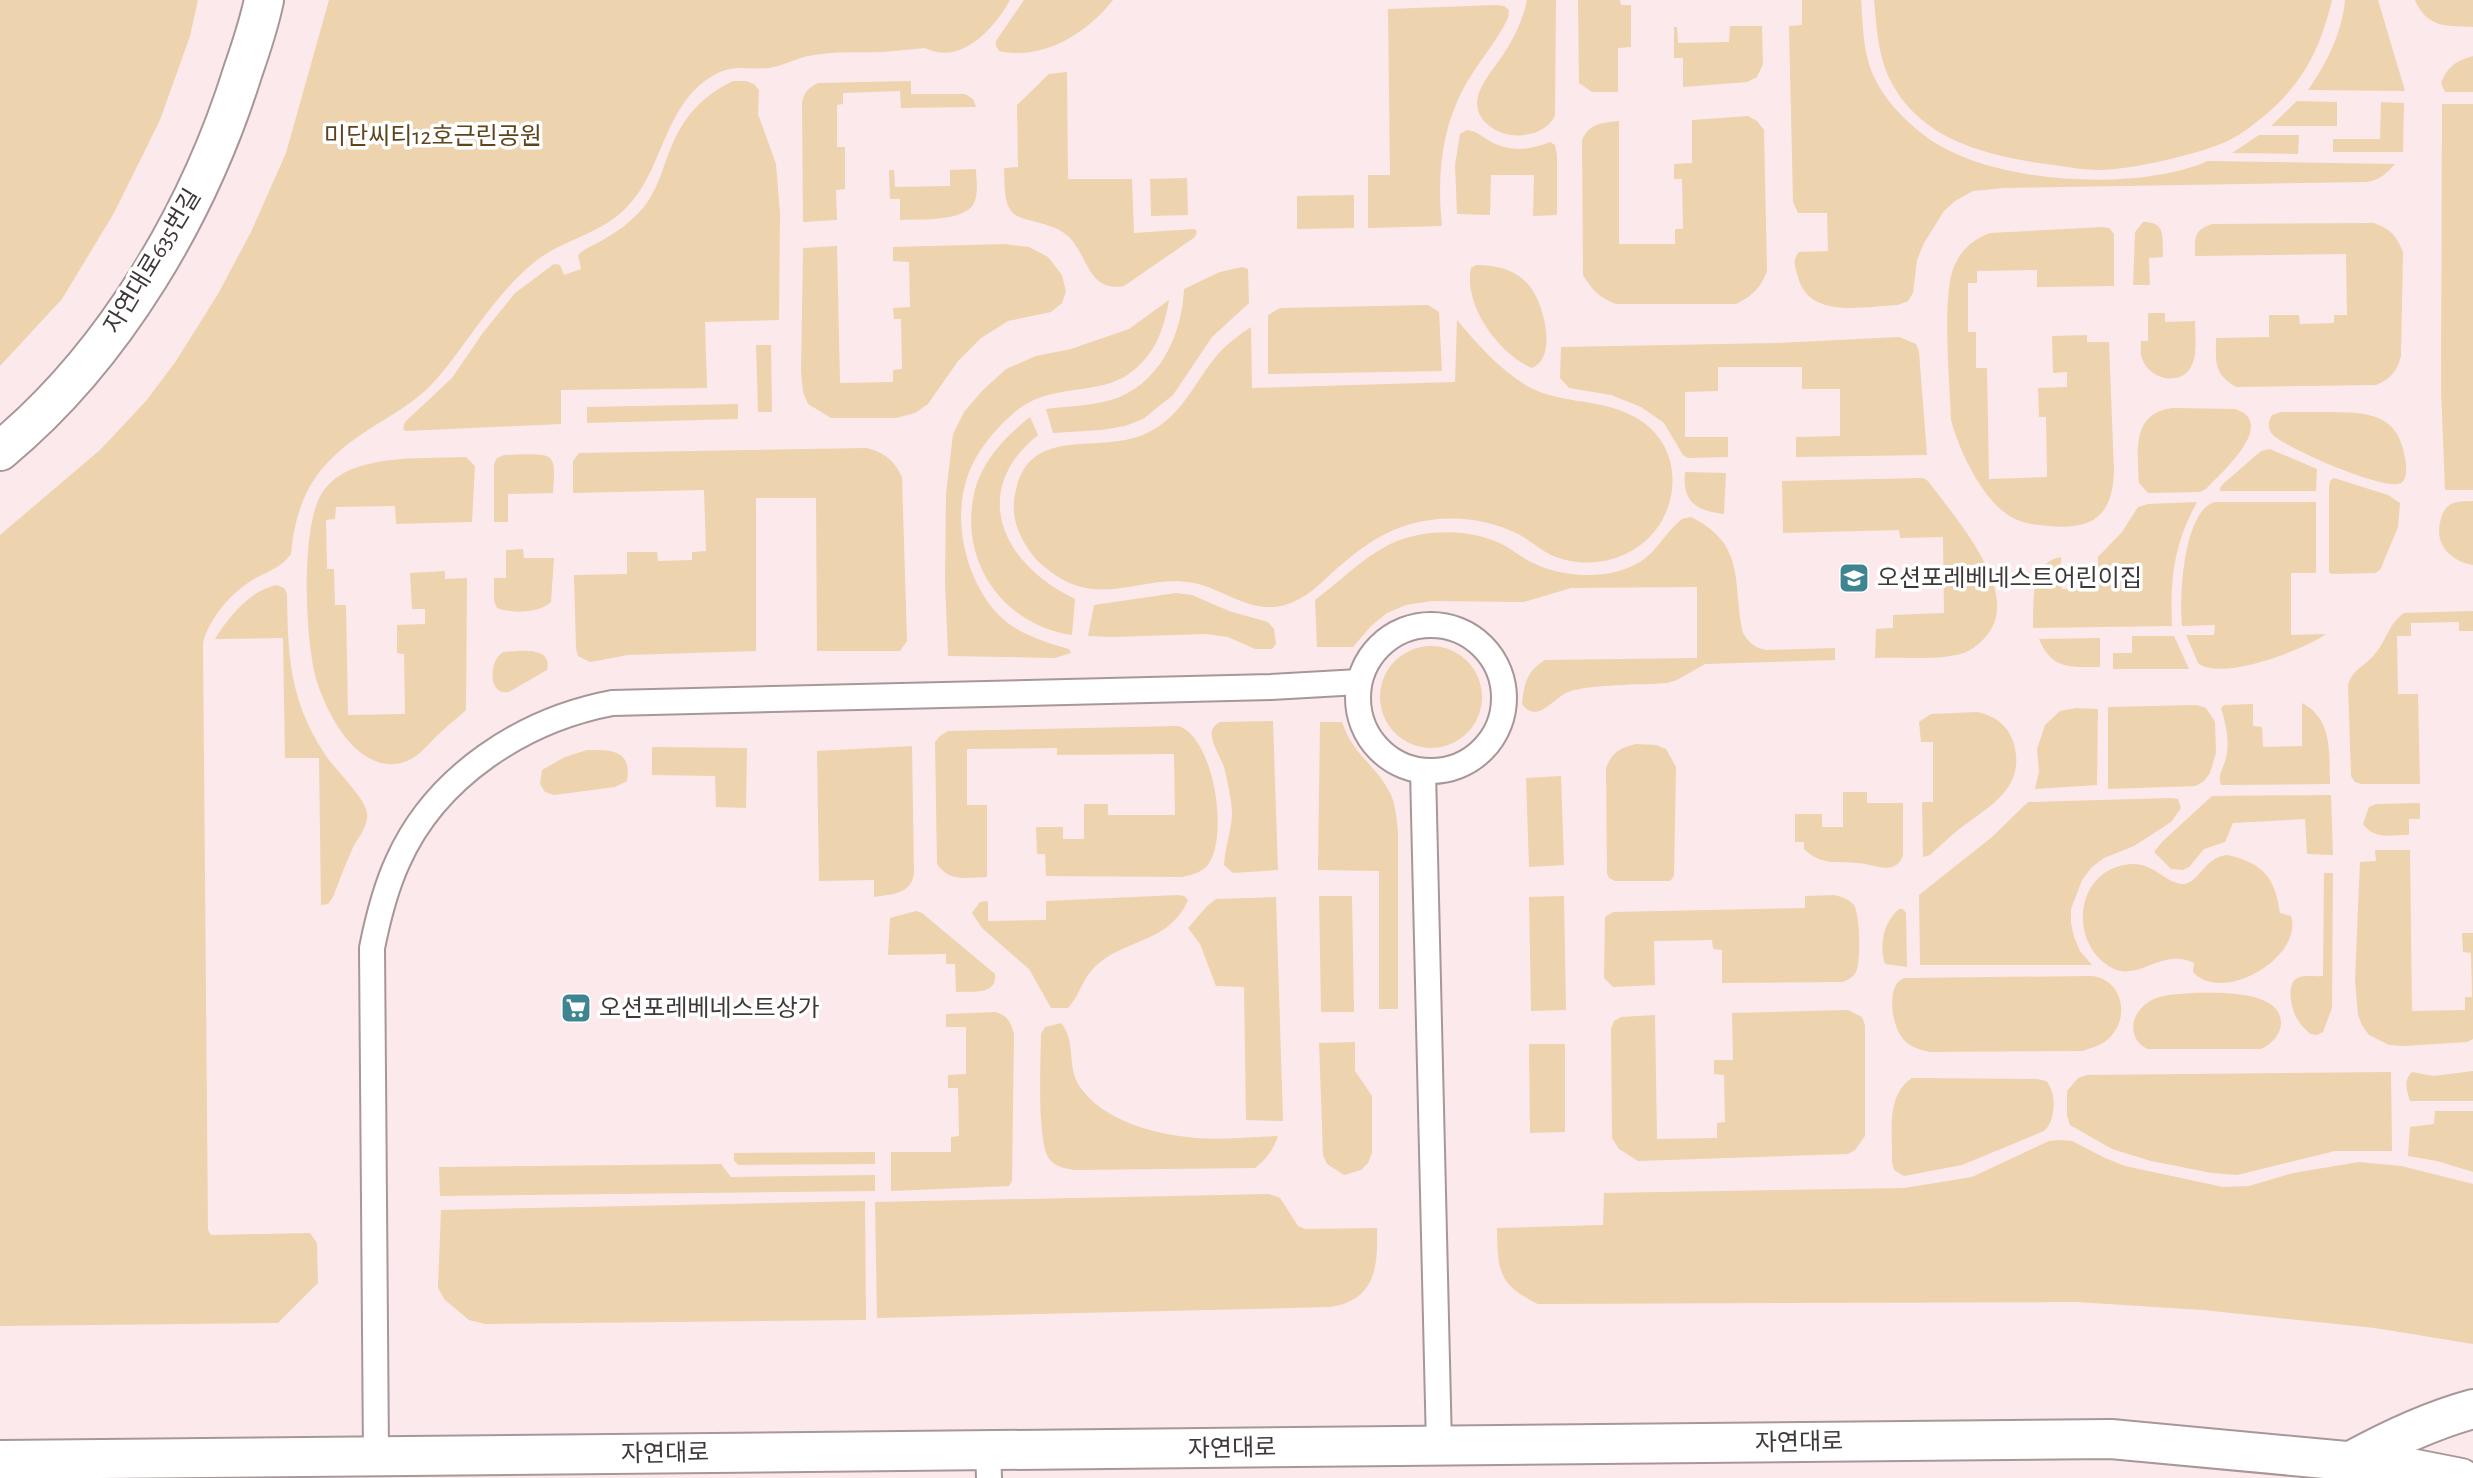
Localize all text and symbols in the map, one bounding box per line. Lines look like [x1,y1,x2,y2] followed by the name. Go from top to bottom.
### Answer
[324,123,542,149] park label: 미단씨티12호근린공원
[100,185,205,338] street label: 자연대로635번길
[1837,561,1871,595] school or university icon: 오션포레베네스트어린이집
[1877,566,2142,591] place label: 오션포레베네스트어린이집
[559,991,593,1025] supermarket icon: 오션포레베네스트상가
[599,996,820,1021] place label: 오션포레베네스트상가
[1755,1429,1843,1456] street label: 자연대로
[1188,1435,1276,1462] street label: 자연대로
[621,1440,709,1467] street label: 자연대로

